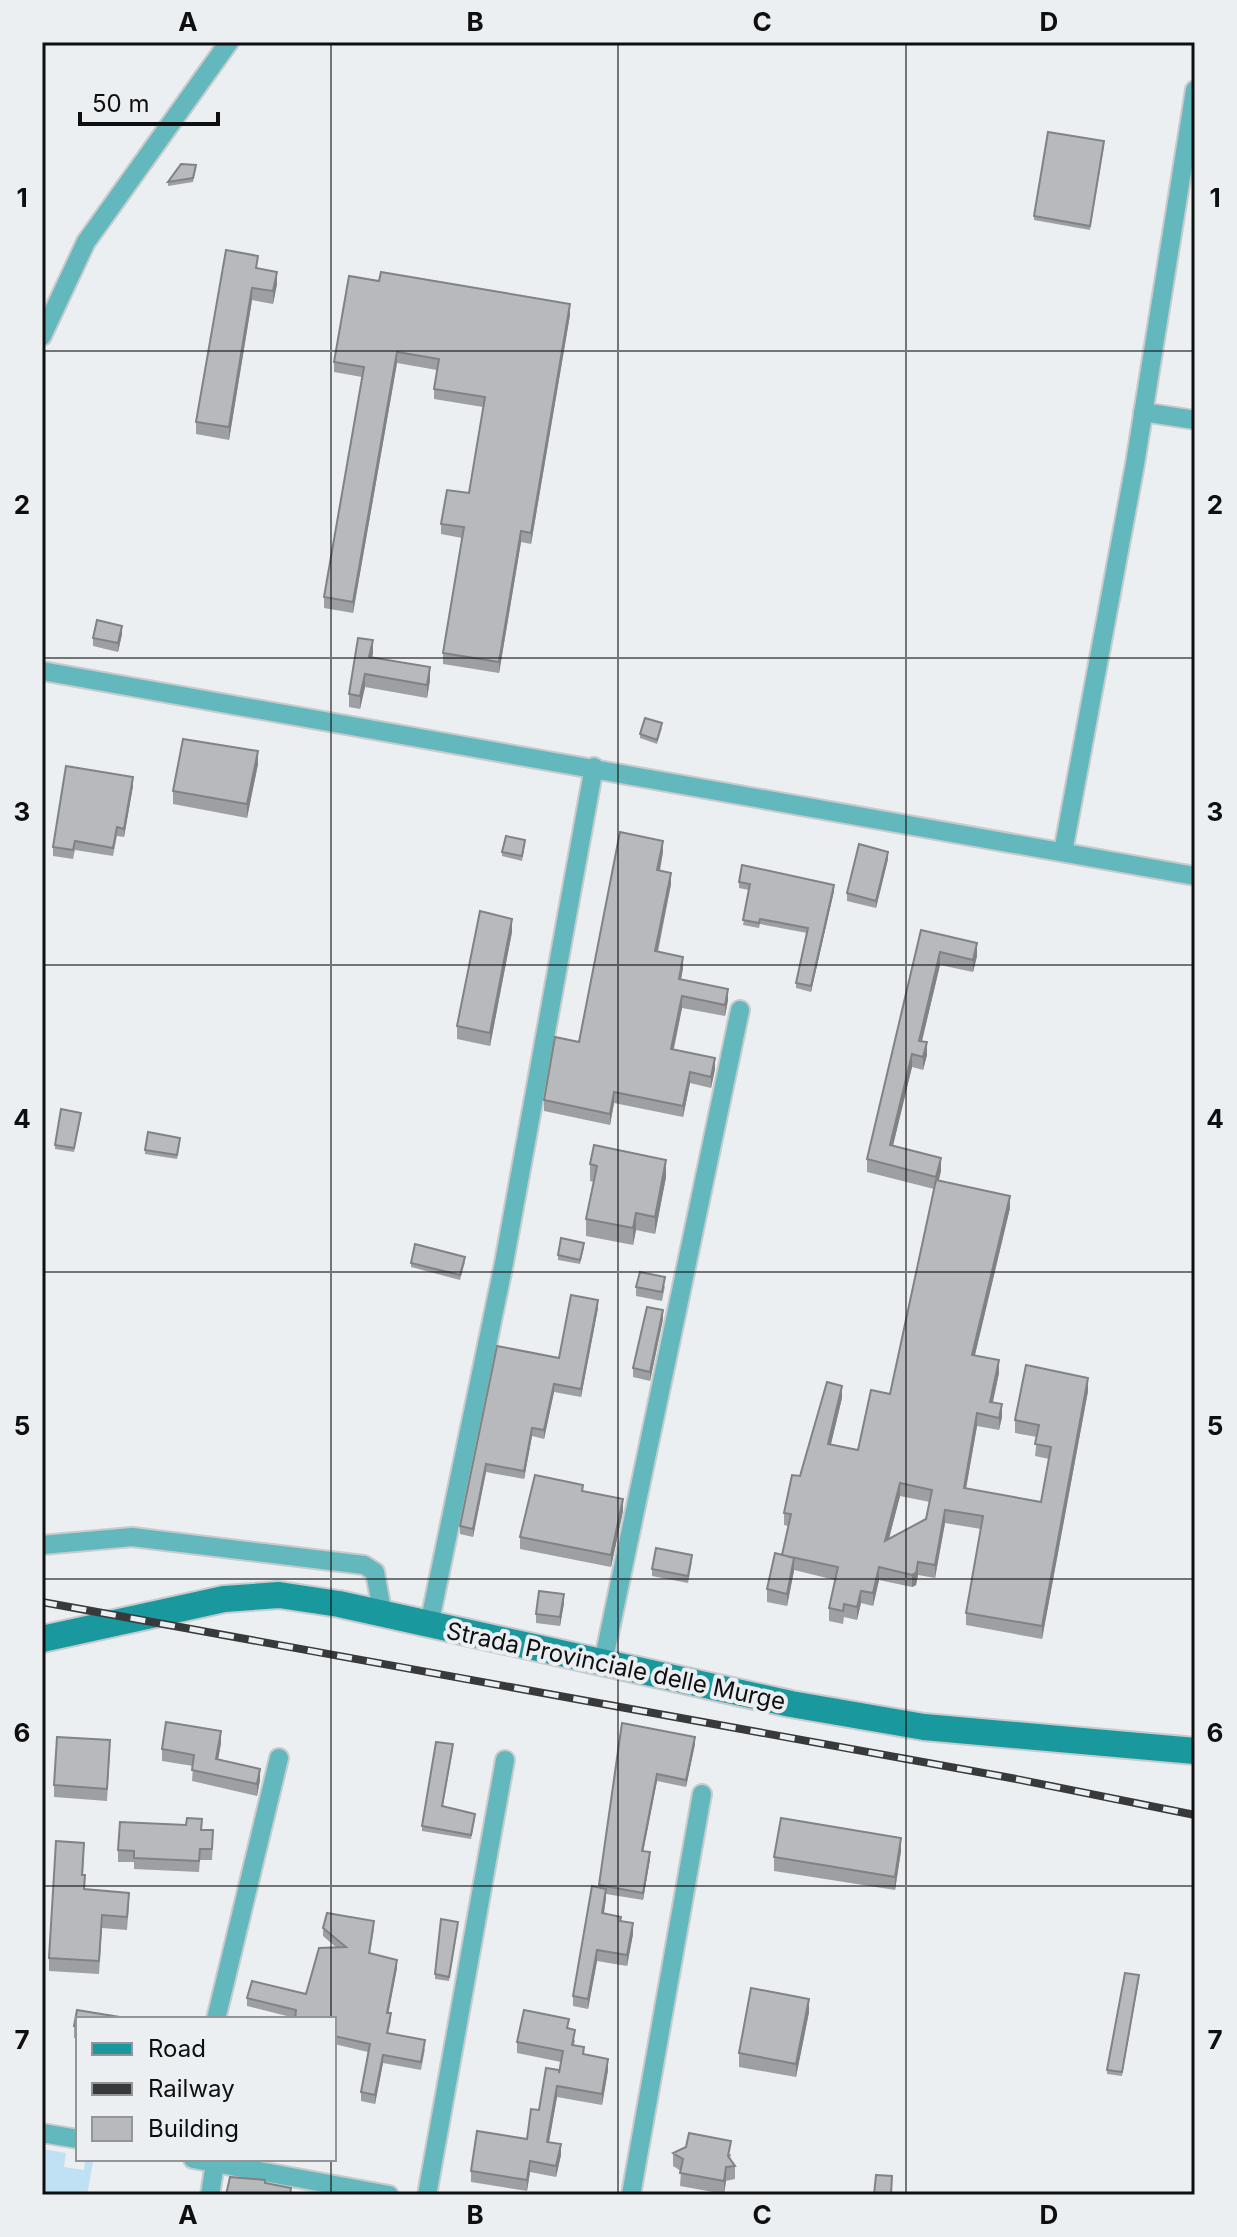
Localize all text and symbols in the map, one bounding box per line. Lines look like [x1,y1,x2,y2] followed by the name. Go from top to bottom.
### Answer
[178,6,198,37] text: A
[466,6,484,37] text: B
[752,6,772,37] text: C
[1040,6,1058,37] text: D
[80,76,218,126] scale bar
[92,89,150,118] text: 50 m
[16,182,28,213] text: 1
[1209,182,1221,213] text: 1
[14,489,30,520] text: 2
[1207,489,1223,520] text: 2
[14,796,30,827] text: 3
[1207,796,1223,827] text: 3
[13,1103,31,1134] text: 4
[1206,1103,1224,1134] text: 4
[14,1410,30,1441] text: 5
[1207,1410,1223,1441] text: 5
[444,1616,788,1716] street label: Strada Provinciale delle Murge
[14,1717,30,1748] text: 6
[1207,1717,1223,1748] text: 6
[76,2017,336,2161] legend
[14,2024,30,2055] text: 7
[1207,2024,1223,2055] text: 7
[148,2034,206,2063] text: Road
[148,2074,235,2103] text: Railway
[148,2114,239,2143] text: Building
[178,2199,198,2230] text: A
[466,2199,484,2230] text: B
[752,2199,772,2230] text: C
[1040,2199,1058,2230] text: D

